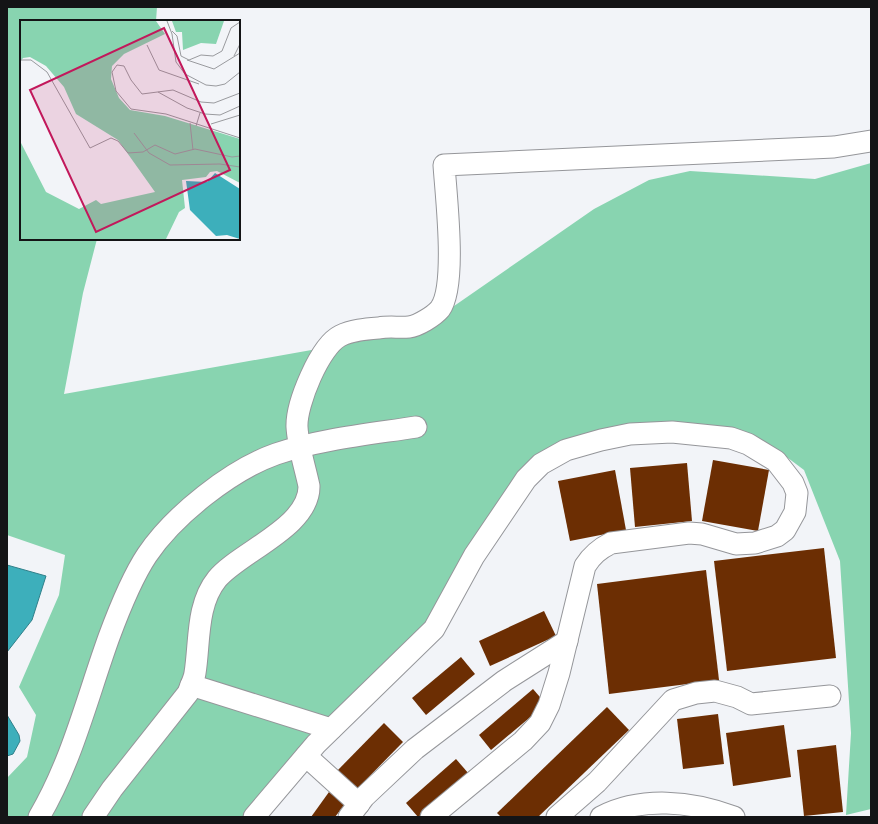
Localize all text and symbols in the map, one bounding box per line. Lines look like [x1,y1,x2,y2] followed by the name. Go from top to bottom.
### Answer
[20,20,240,240] inset map

